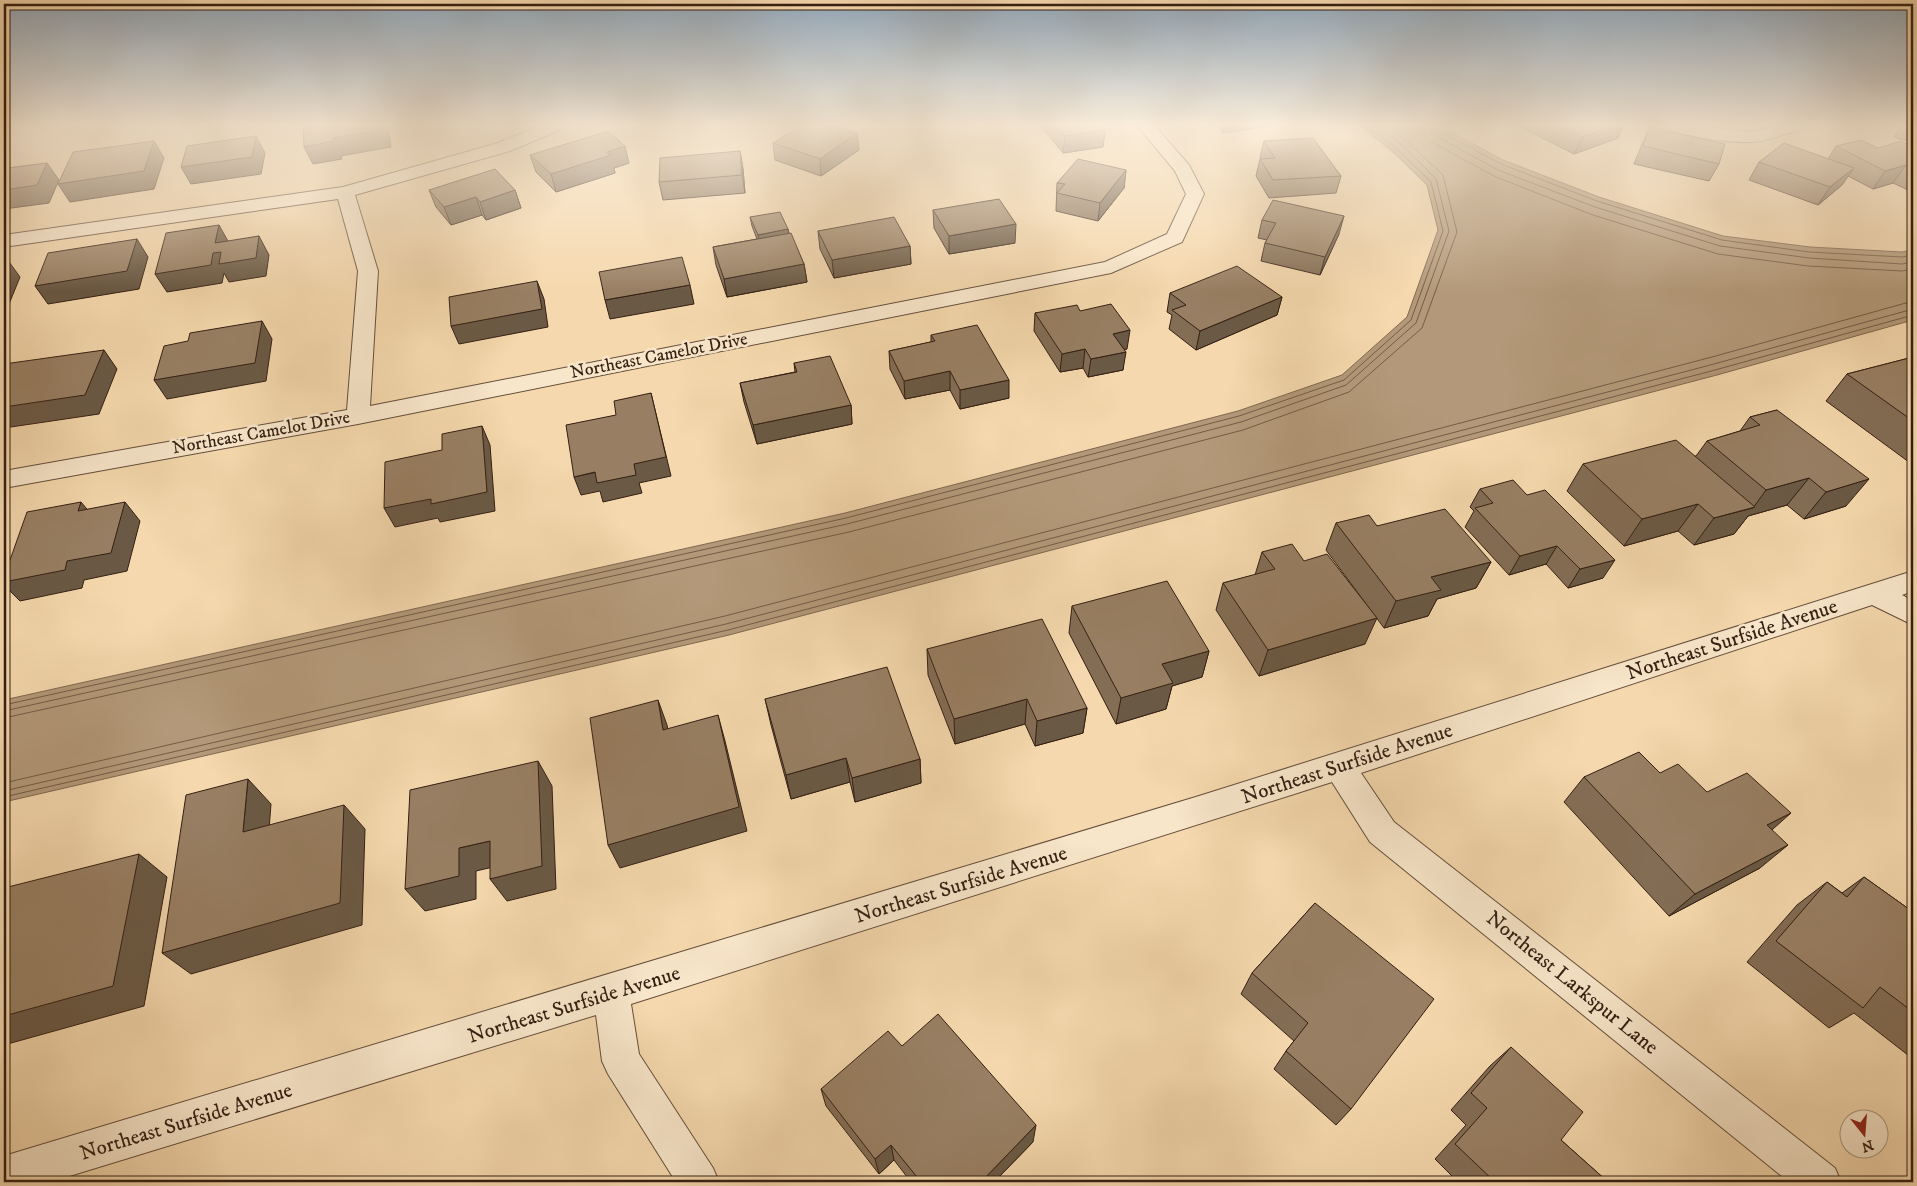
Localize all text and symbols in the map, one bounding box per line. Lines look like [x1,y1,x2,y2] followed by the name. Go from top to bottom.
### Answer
[569,328,749,384] street label: Northeast Camelot Drive
[170,407,352,459] street label: Northeast Camelot Drive
[1623,593,1841,686] street label: Northeast Surfside Avenue
[1238,717,1456,810] street label: Northeast Surfside Avenue
[852,840,1071,930] street label: Northeast Surfside Avenue
[1481,906,1664,1061] street label: Northeast Larkspur Lane
[465,960,684,1050] street label: Northeast Surfside Avenue
[77,1077,296,1167] street label: Northeast Surfside Avenue
[1840,1108,1890,1158] north arrow
[1859,1135,1876,1156] text: N

